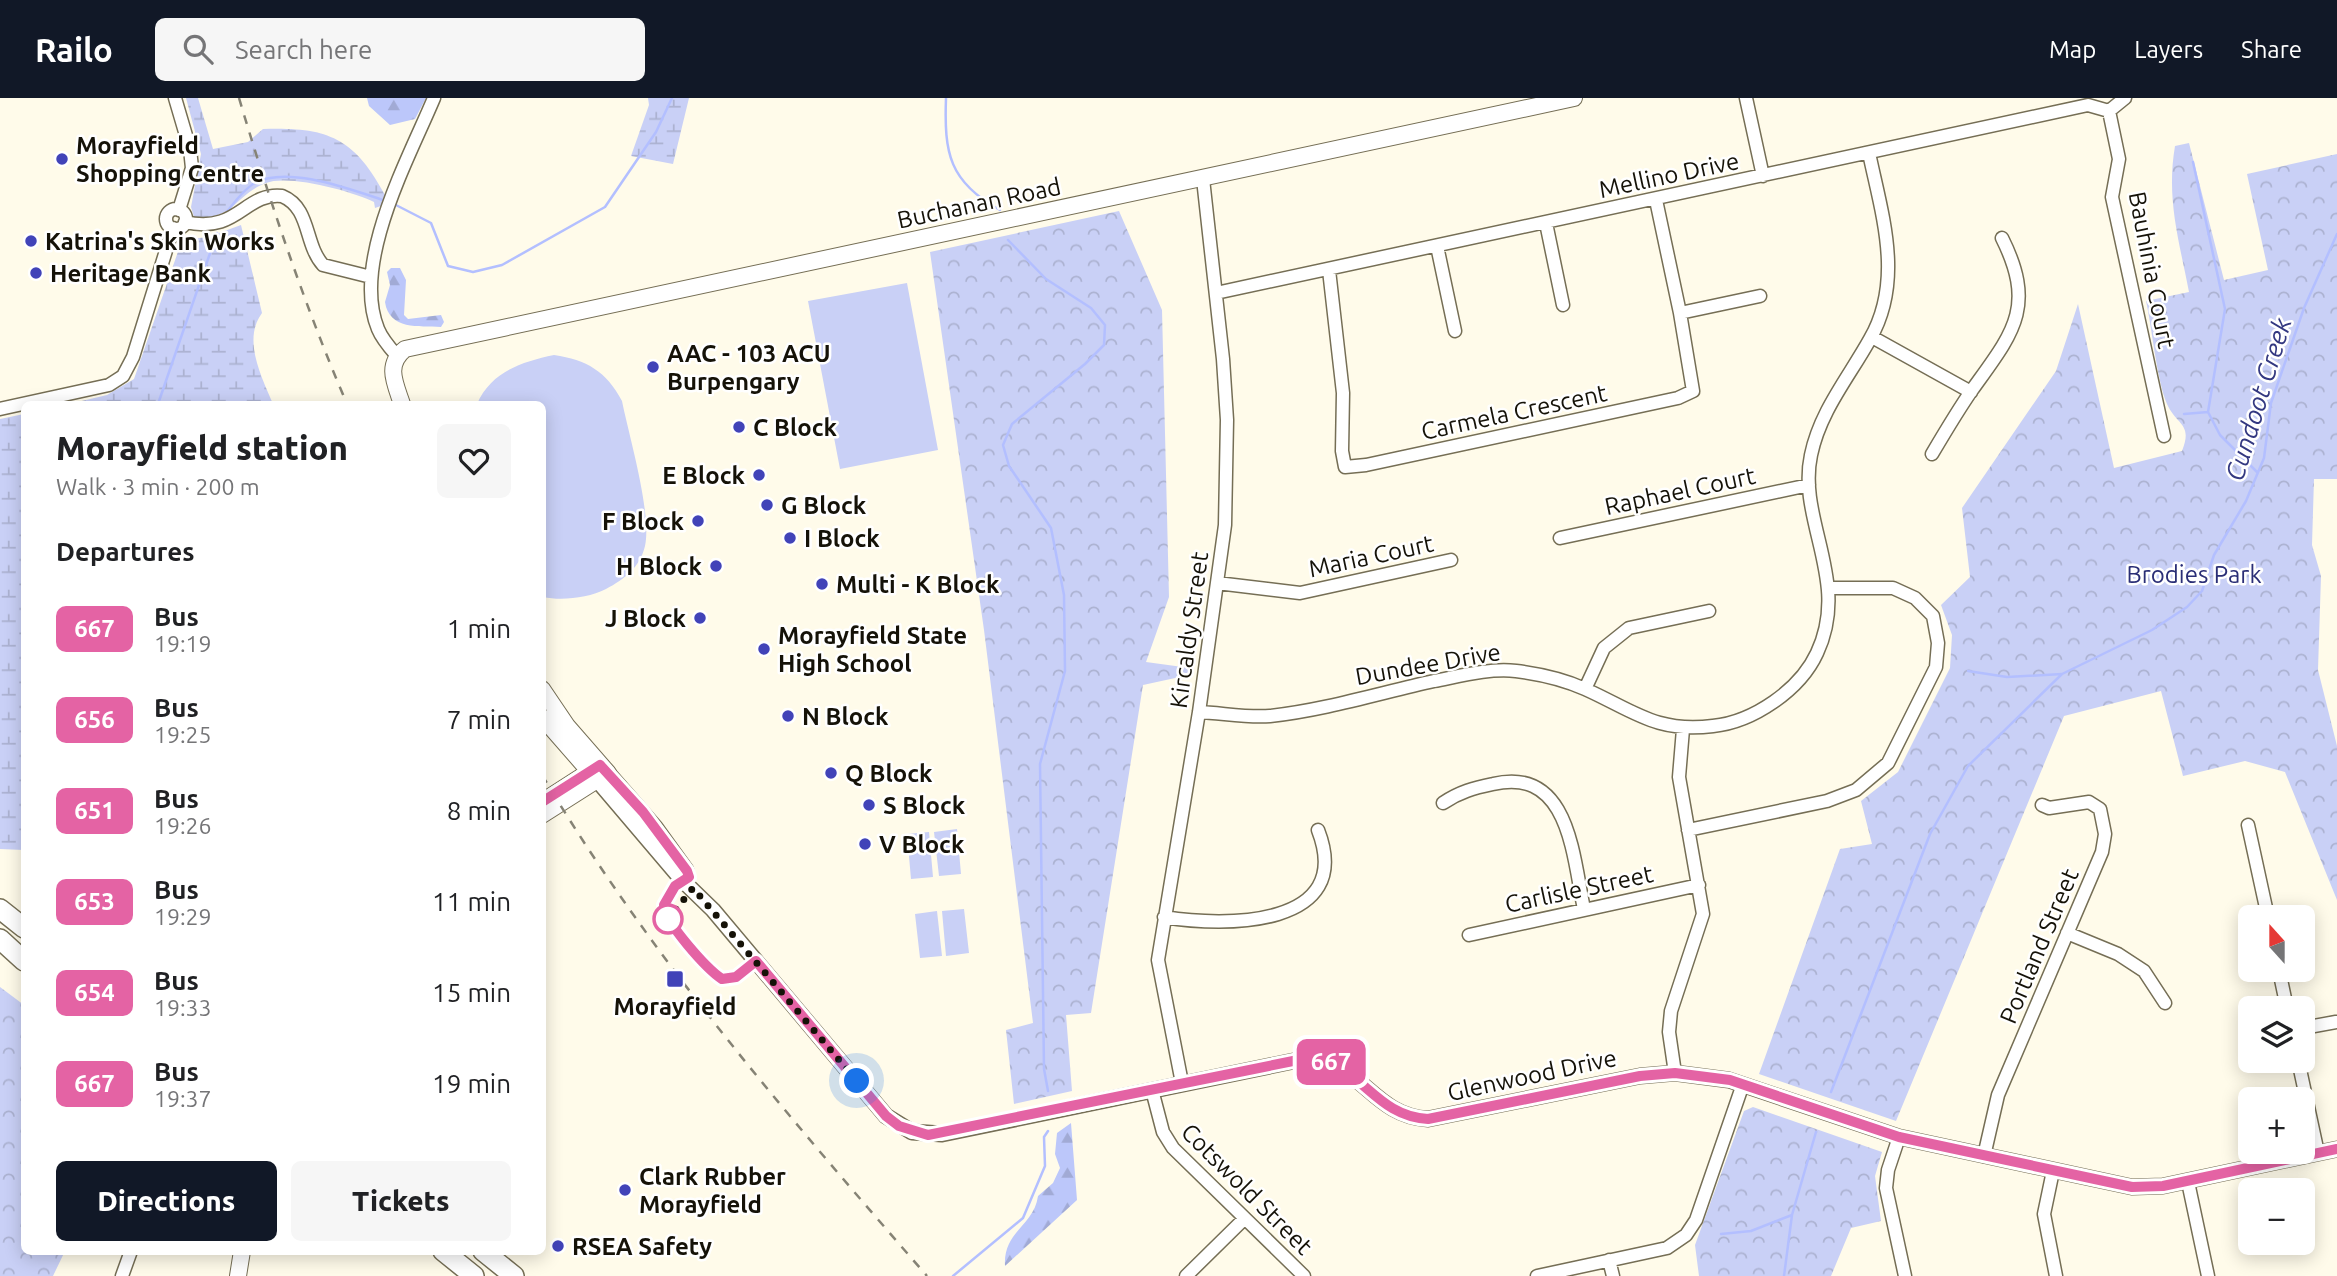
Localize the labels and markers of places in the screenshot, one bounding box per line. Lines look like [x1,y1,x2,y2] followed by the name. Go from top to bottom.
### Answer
[76,132,264,187] place label: Morayfield Shopping Centre
[54,151,70,167] marker: Morayfield Shopping Centre
[45,228,275,255] place label: Katrina's Skin Works
[23,233,39,249] marker: Katrina's Skin Works
[50,260,211,287] place label: Heritage Bank
[28,265,44,281] marker: Heritage Bank
[667,340,830,395] place label: AAC - 103 ACU Burpengary
[645,359,661,375] marker: AAC - 103 ACU Burpengary
[753,414,837,441] place label: C Block
[731,419,747,435] marker: C Block
[662,462,746,489] place label: E Block
[751,467,767,483] marker: E Block
[781,492,867,519] place label: G Block
[759,497,775,513] marker: G Block
[602,508,685,535] place label: F Block
[690,513,706,529] marker: F Block
[804,525,880,552] place label: I Block
[782,530,798,546] marker: I Block
[616,553,703,580] place label: H Block
[708,558,724,574] marker: H Block
[836,571,1000,598] place label: Multi - K Block
[814,576,830,592] marker: Multi - K Block
[605,605,687,632] place label: J Block
[692,610,708,626] marker: J Block
[778,622,967,677] place label: Morayfield State High School
[756,641,772,657] marker: Morayfield State High School
[802,703,889,730] place label: N Block
[780,708,796,724] marker: N Block
[845,760,933,787] place label: Q Block
[823,765,839,781] marker: Q Block
[883,792,966,819] place label: S Block
[861,797,877,813] marker: S Block
[879,831,965,858] place label: V Block
[857,836,873,852] marker: V Block
[653,904,683,934] unlabelled marker
[665,969,685,989] marker: Morayfield
[614,993,736,1020] place label: Morayfield
[639,1163,786,1218] place label: Clark Rubber Morayfield
[617,1182,633,1198] marker: Clark Rubber Morayfield
[572,1233,712,1260] place label: RSEA Safety
[550,1238,566,1254] marker: RSEA Safety

